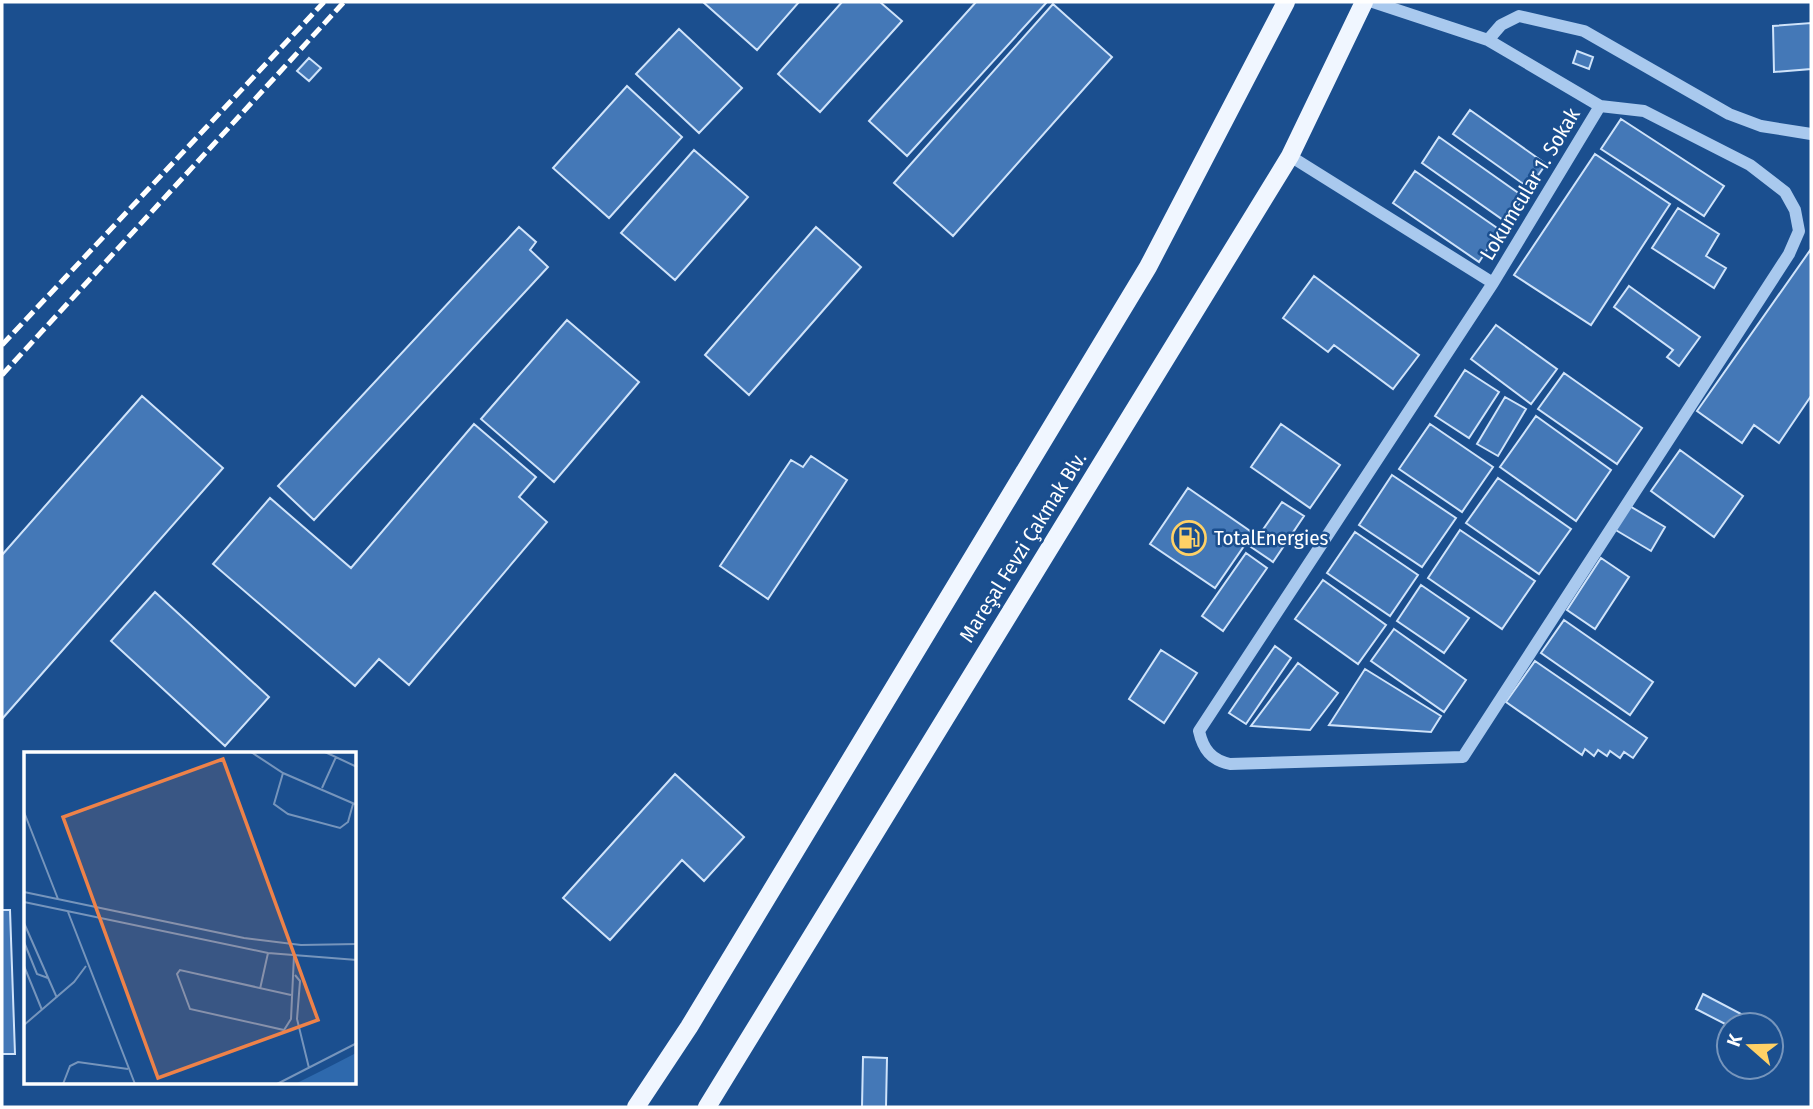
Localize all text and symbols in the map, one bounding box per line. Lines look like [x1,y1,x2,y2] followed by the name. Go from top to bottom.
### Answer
[1474,103,1586,265] street label: Lokumcular 1. Sokak
[954,447,1092,647] street label: Mareşal Fevzi Çakmak Blv.
[1170,519,1208,557] fuel station icon: TotalEnergies
[1214,525,1329,551] place label: TotalEnergies
[24,752,357,1084] inset map
[1715,1011,1785,1081] north arrow
[1722,1030,1748,1049] text: K

